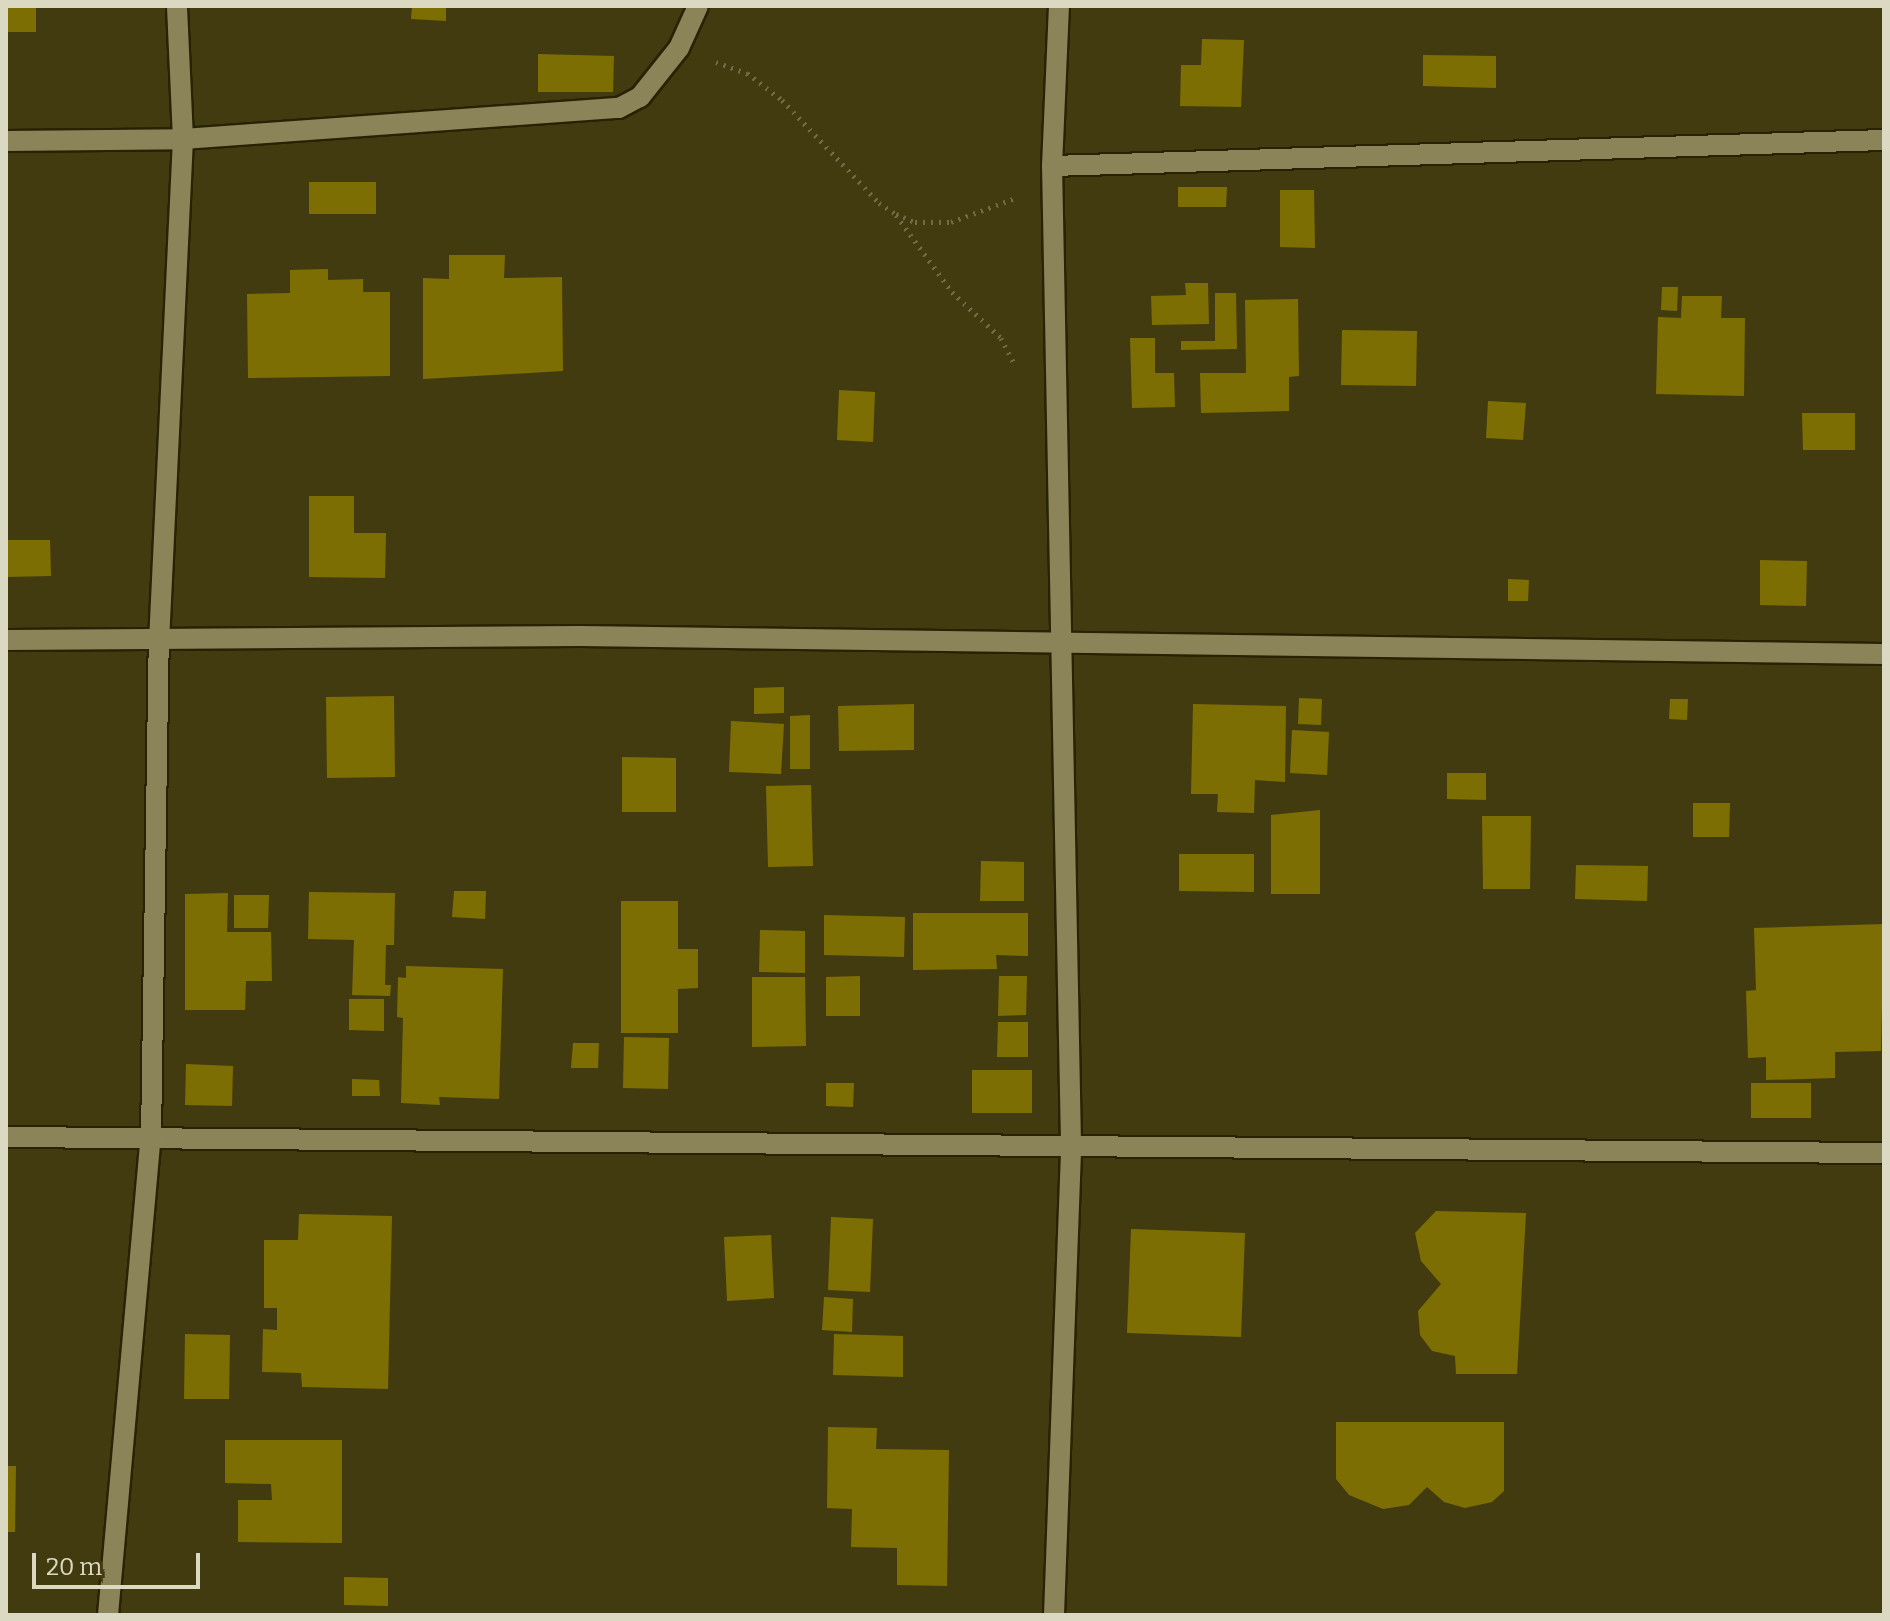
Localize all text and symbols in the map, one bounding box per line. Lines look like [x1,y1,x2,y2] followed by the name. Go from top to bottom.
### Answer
[36,1537,204,1587] scale bar
[46,1553,102,1581] text: 20 m

